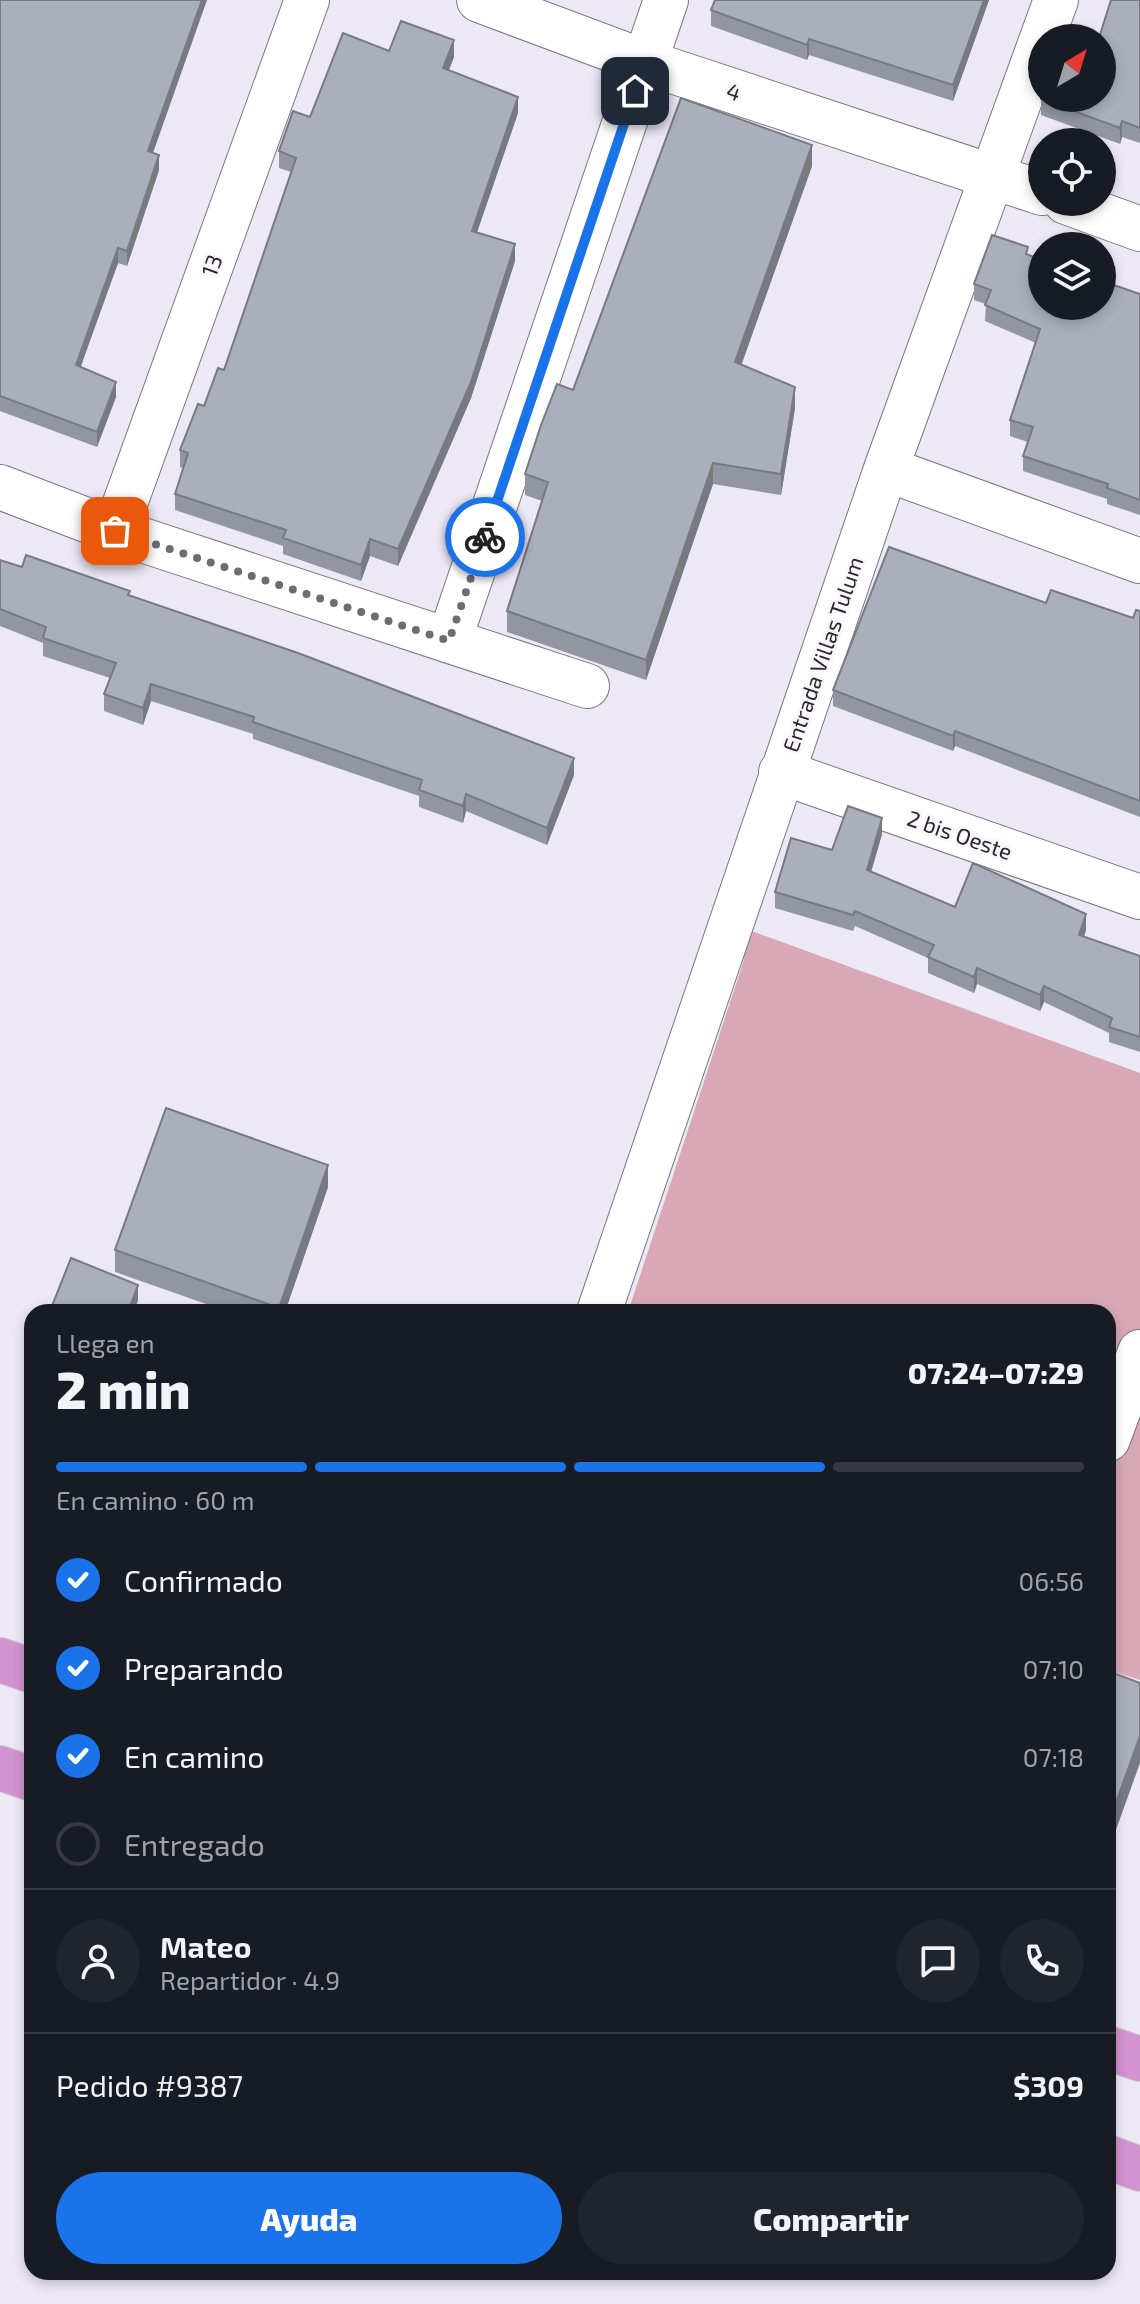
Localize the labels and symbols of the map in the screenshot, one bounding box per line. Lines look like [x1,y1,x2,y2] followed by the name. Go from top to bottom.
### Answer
[1028,24,1116,112] north arrow
[601,57,669,125] pin
[724,77,744,105] street label: 4
[195,251,227,279] street label: 13
[81,497,149,565] pin
[445,497,525,577] courier
[776,553,868,755] street label: Entrada Villas Tulum
[904,804,1016,864] street label: 2 bis Oeste

